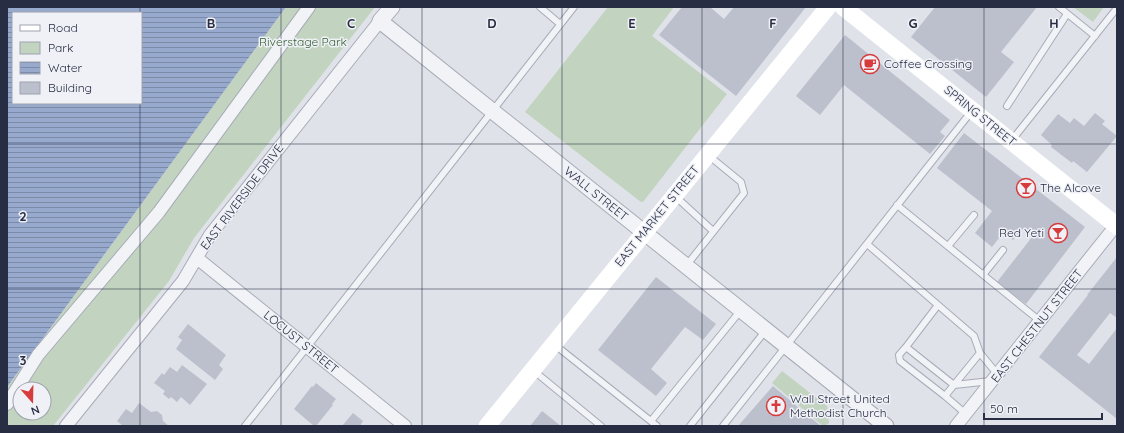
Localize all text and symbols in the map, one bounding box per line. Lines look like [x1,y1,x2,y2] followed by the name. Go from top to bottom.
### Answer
[12,12,142,104] legend
[207,15,215,31] text: B
[347,15,355,31] text: C
[487,15,497,31] text: D
[628,15,636,31] text: E
[769,15,777,31] text: F
[908,15,918,31] text: G
[1049,15,1059,31] text: H
[48,20,78,35] text: Road
[259,34,347,49] park label: Riverstage Park
[48,40,73,55] text: Park
[859,53,881,75] cafe icon: Coffee Crossing
[884,56,972,71] place label: Coffee Crossing
[48,60,83,75] text: Water
[48,80,92,95] text: Building
[941,82,1019,149] street label: SPRING STREET
[197,141,286,253] street label: EAST RIVERSIDE DRIVE
[611,162,702,269] street label: EAST MARKET STREET
[561,163,631,224] street label: WALL STREET
[1015,177,1037,199] bar icon: The Alcove
[1040,180,1101,195] place label: The Alcove
[19,208,27,224] text: 2
[1047,222,1069,244] bar icon: Red Yeti
[999,225,1044,240] place label: Red Yeti
[988,266,1086,385] street label: EAST CHESTNUT STREET
[261,307,342,376] street label: LOCUST STREET
[20,352,27,368] text: 3
[12,381,52,421] north arrow
[790,391,890,420] place label: Wall Street United Methodist Church
[765,395,787,417] church icon: Wall Street United Methodist Church
[984,395,1102,421] scale bar
[990,401,1018,416] text: 50 m
[29,402,42,418] text: N

